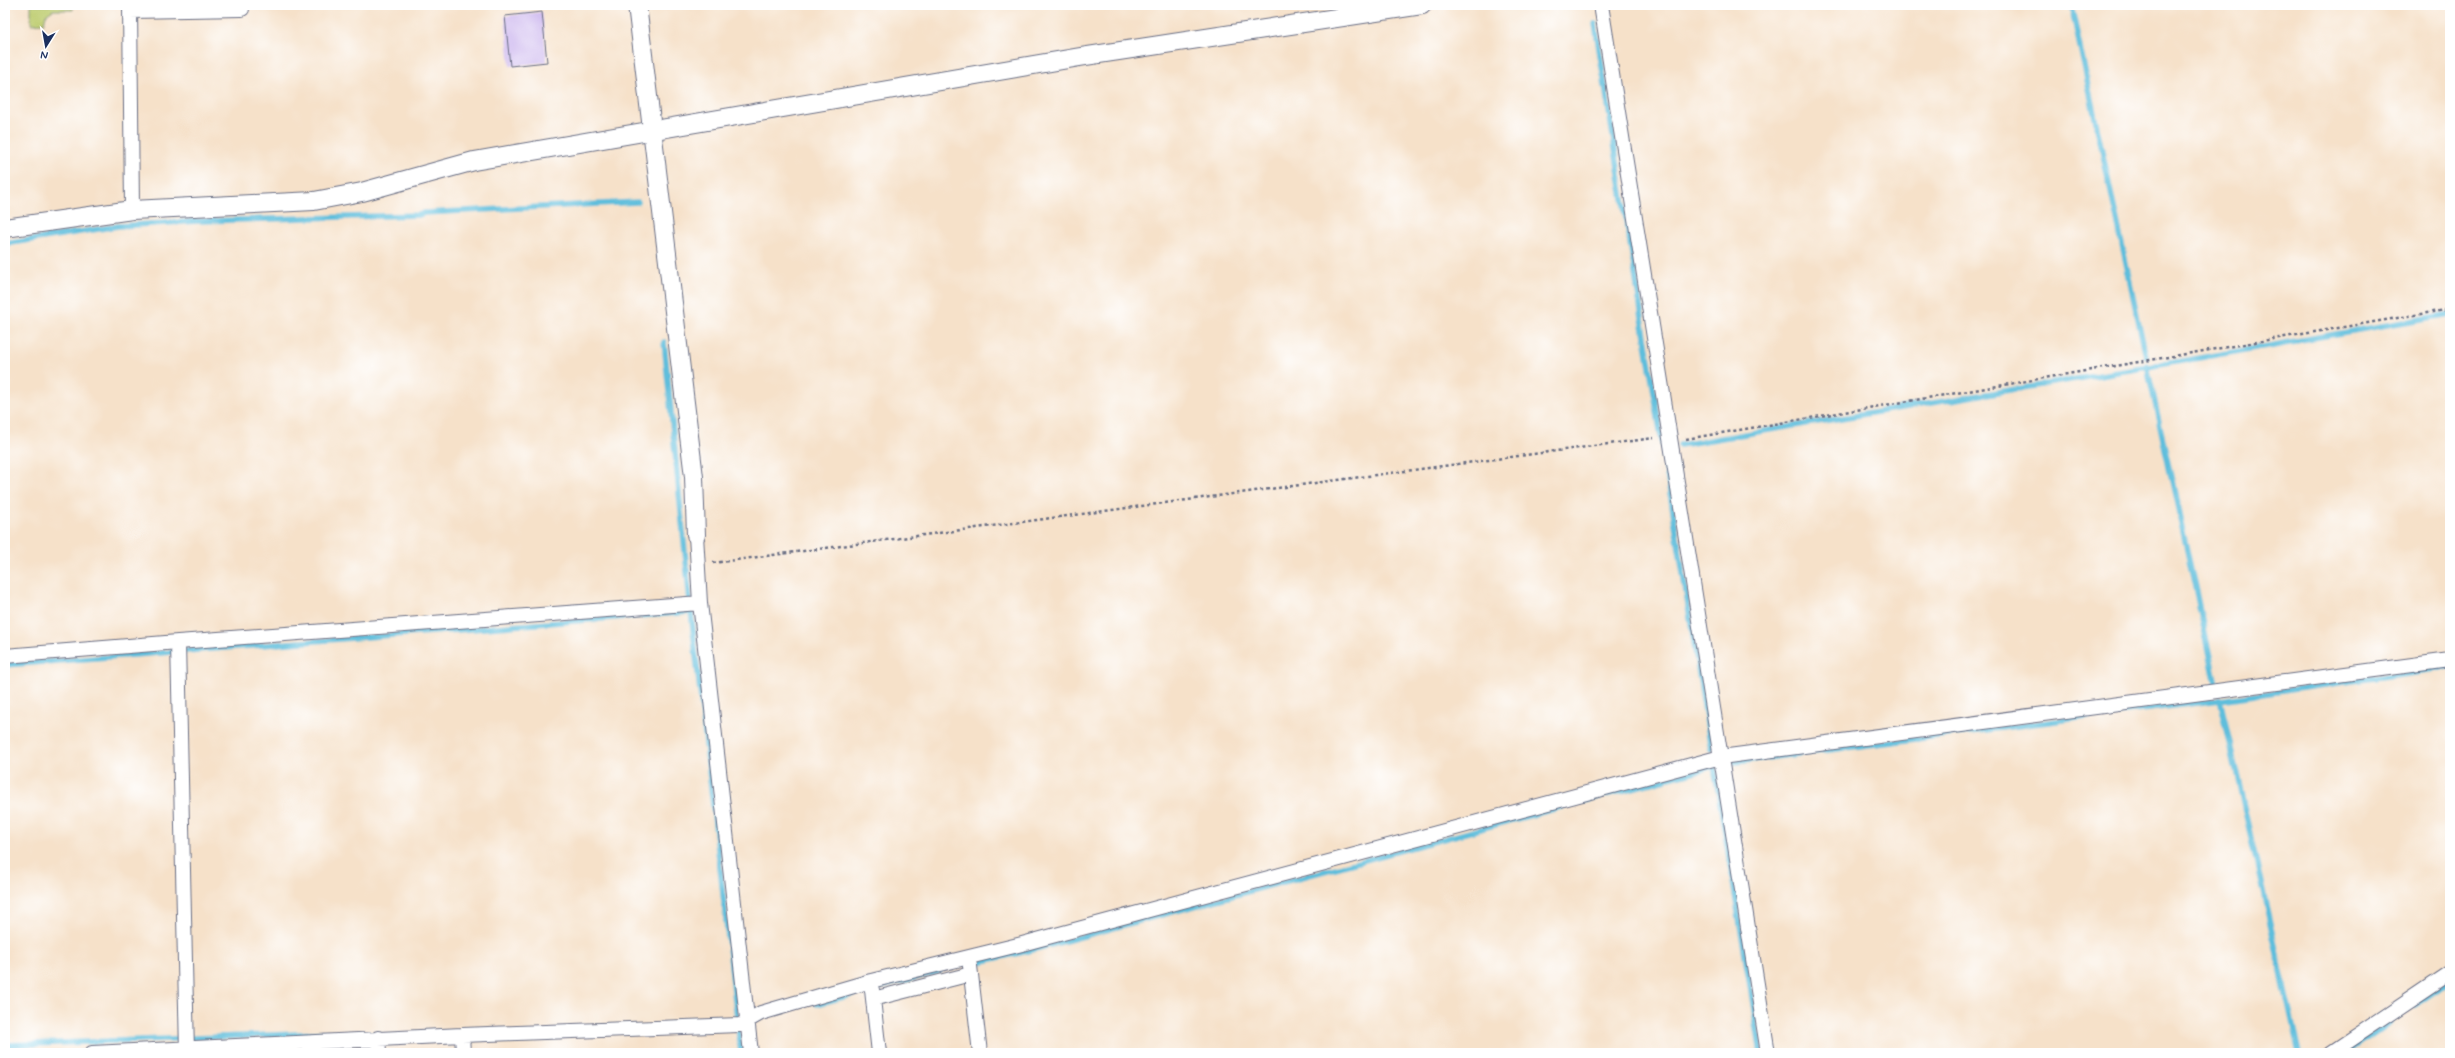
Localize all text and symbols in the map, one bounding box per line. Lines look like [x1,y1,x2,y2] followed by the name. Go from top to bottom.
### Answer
[26,26,66,66] north arrow
[39,47,49,62] text: N

